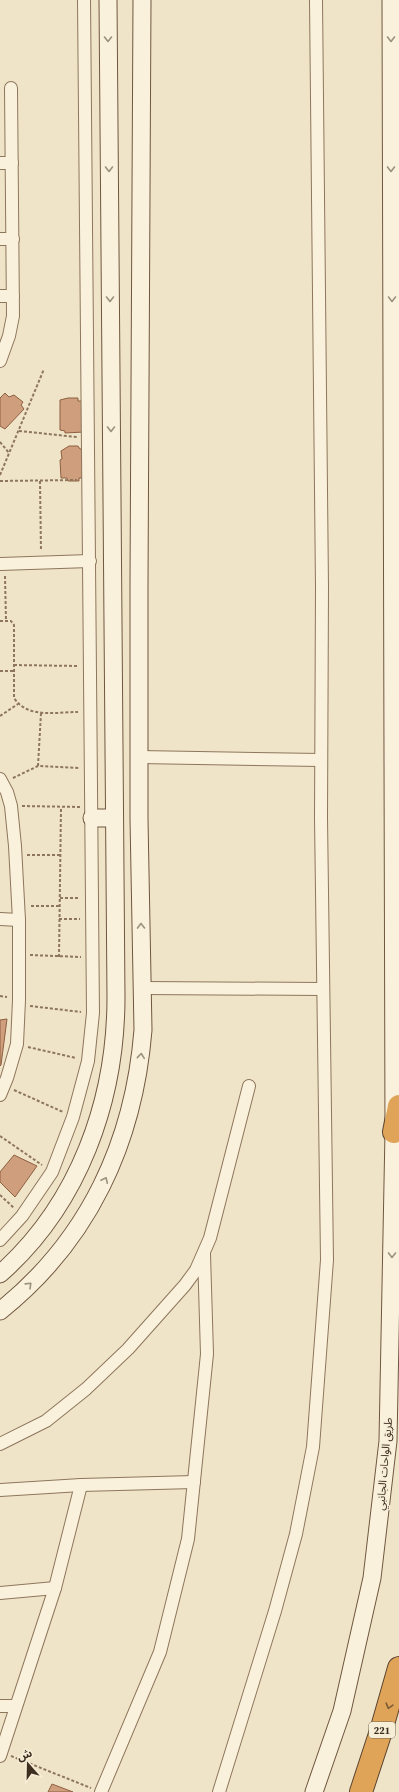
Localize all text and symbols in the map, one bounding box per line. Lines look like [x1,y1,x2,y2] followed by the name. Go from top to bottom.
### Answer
[104,36,112,42] one-way arrow
[387,36,395,42] one-way arrow
[105,166,113,172] one-way arrow
[387,166,395,172] one-way arrow
[106,296,114,302] one-way arrow
[388,296,396,302] one-way arrow
[107,426,115,432] one-way arrow
[137,923,145,929] one-way arrow
[136,1053,145,1059] one-way arrow
[100,1177,108,1185] one-way arrow
[388,1252,396,1258] one-way arrow
[25,1283,32,1290] one-way arrow
[373,1417,398,1511] street label: طريق الواحات الجانبي
[385,1702,394,1709] one-way arrow
[369,1722,395,1738] road number: 221
[8,1744,48,1784] north arrow
[15,1745,34,1765] text: ش

